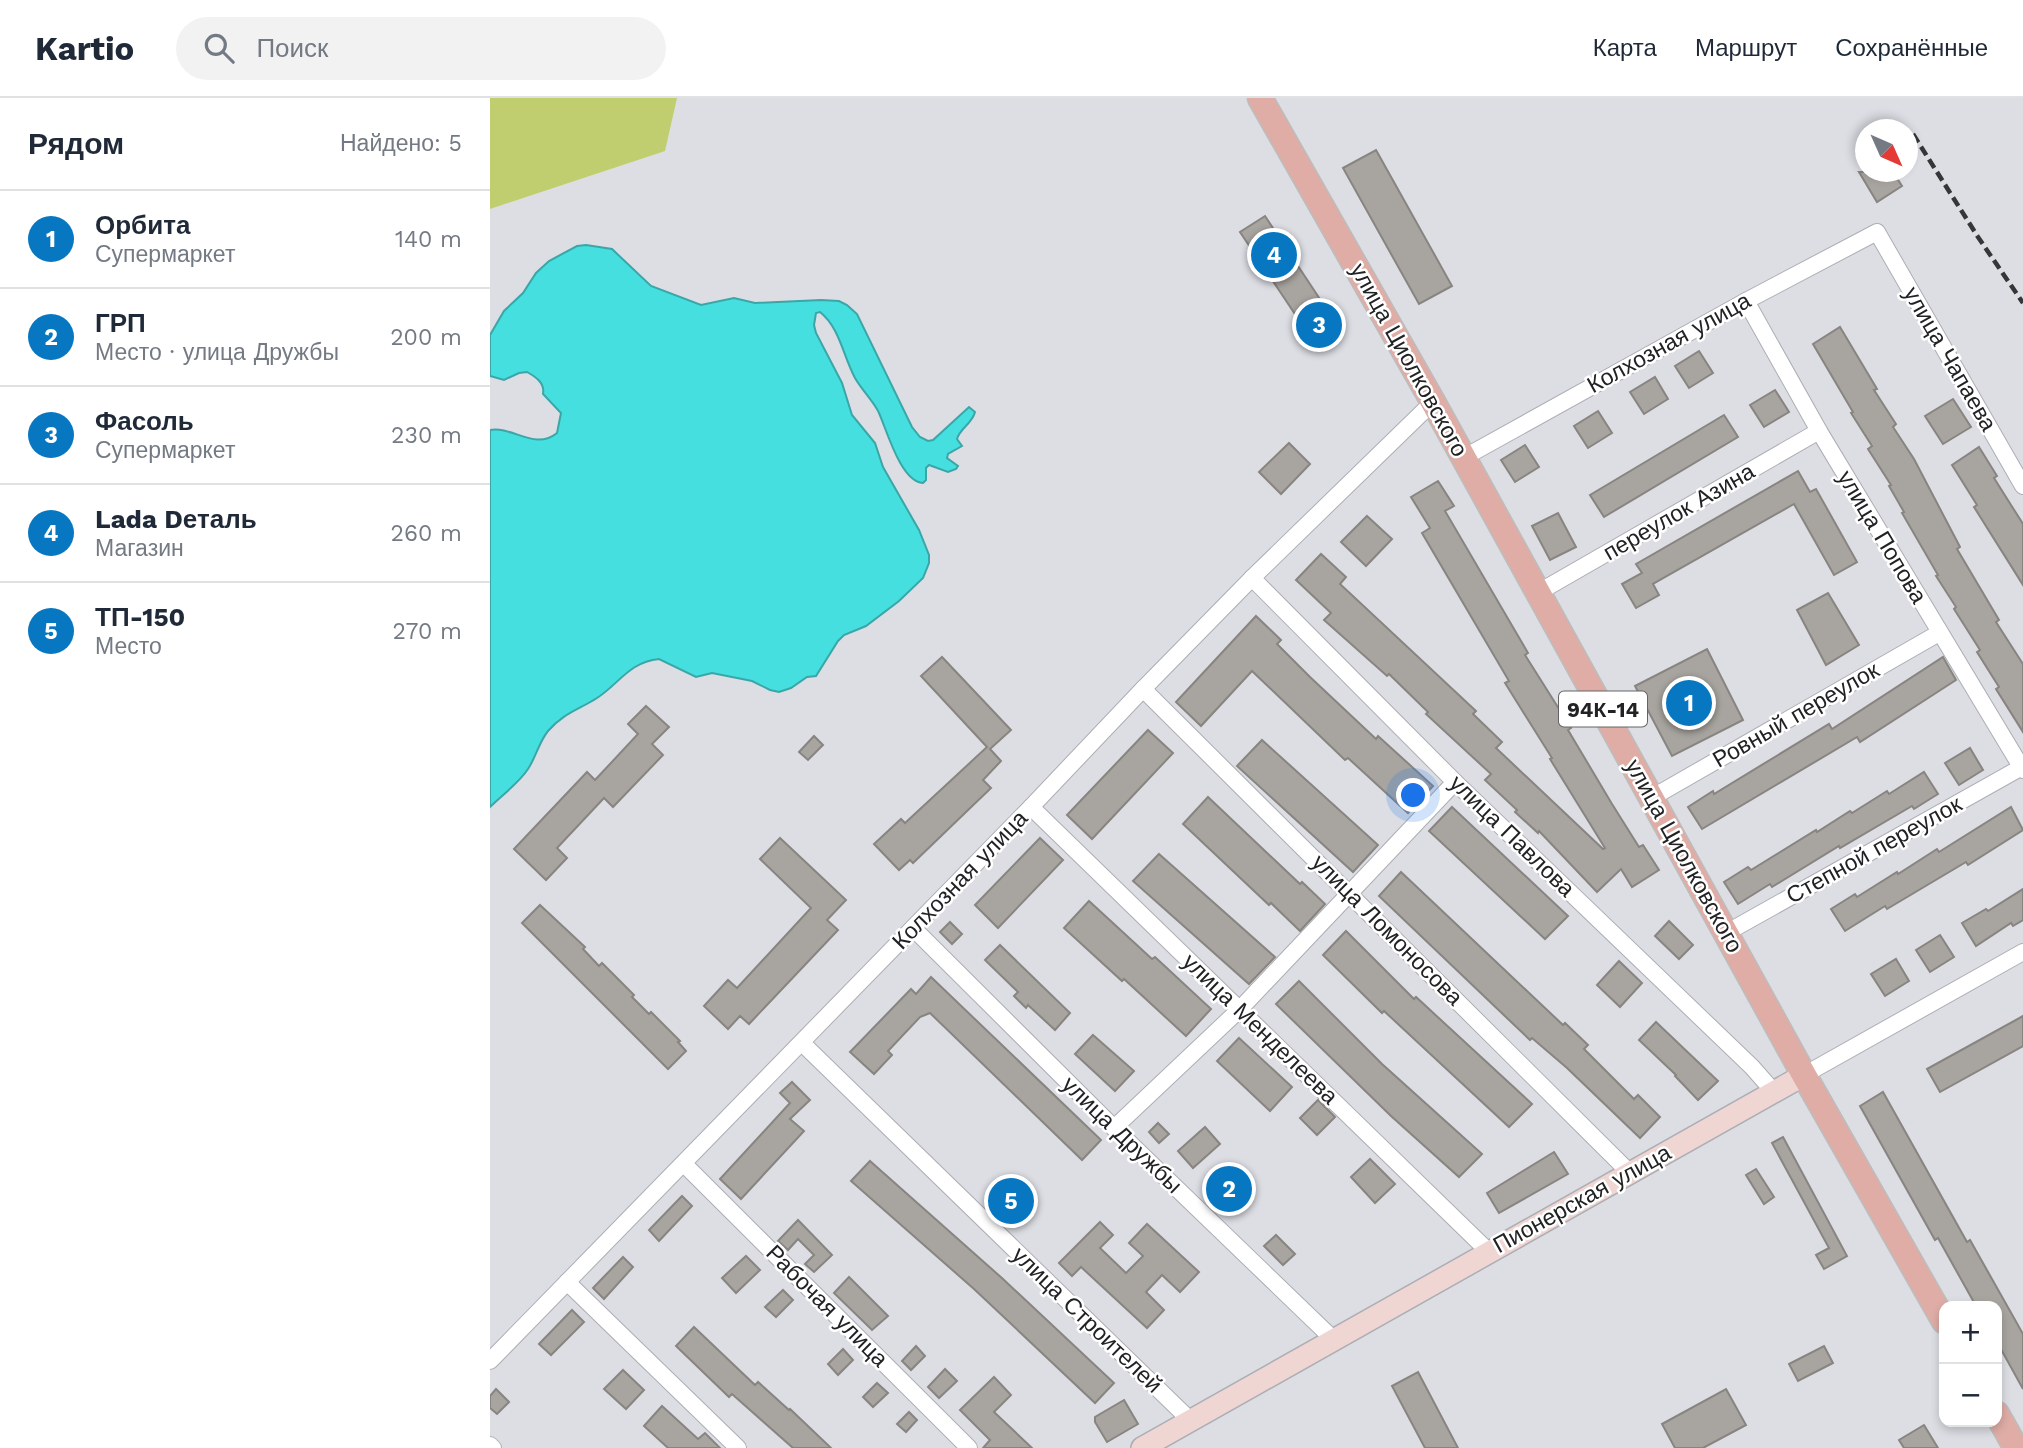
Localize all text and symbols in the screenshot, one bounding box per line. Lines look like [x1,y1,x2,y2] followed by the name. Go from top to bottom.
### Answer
[176,17,666,80] search box
[35,29,134,68] text: Kartio
[200,29,238,67] icon: search
[256,33,328,63] text: Поиск
[1593,34,1657,62] text: Карта
[1695,34,1797,62] text: Маршрут
[1835,34,1988,62] text: Сохранённые
[1855,119,1918,182] north arrow
[28,126,124,161] text: Рядом
[340,130,462,157] text: Найдено: 5
[95,210,190,240] text: Орбита
[46,226,56,253] text: 1
[395,226,462,253] text: 140 m
[1251,229,1297,281] pin: 4
[95,241,235,268] text: Супермаркет
[1345,259,1473,461] street label: улица Циолковского
[1898,282,2002,436] street label: улица Чапаева
[1583,287,1756,399] street label: Колхозная улица
[1296,299,1342,351] pin: 3
[95,308,146,338] text: ГРП
[44,324,58,351] text: 2
[390,324,462,351] text: 200 m
[95,339,339,366] text: Место · улица Дружбы
[95,406,194,436] text: Фасоль
[44,422,58,449] text: 3
[391,422,462,449] text: 230 m
[95,437,235,464] text: Супермаркет
[1599,458,1760,566] street label: переулок Азина
[1832,466,1932,609] street label: улица Попова
[95,504,257,534] text: Lada Dеталь
[44,520,58,547] text: 4
[391,520,462,547] text: 260 m
[95,535,184,562] text: Магазин
[95,602,185,632] text: ТП-150
[44,618,58,645] text: 5
[393,618,462,645] text: 270 m
[95,633,162,660] text: Место
[1708,656,1885,774] street label: Ровный переулок
[1666,677,1712,729] pin: 1
[1559,692,1647,726] road number: 94К-14
[1620,755,1748,957] street label: улица Циолковского
[1444,770,1580,903] street label: улица Павлова
[1396,778,1430,812] your location
[1782,790,1967,909] street label: Степной переулок
[887,805,1033,955] street label: Колхозная улица
[1306,849,1468,1011] street label: улица Ломоносова
[1177,948,1343,1110] street label: улица Менделеева
[1056,1071,1188,1199] street label: улица Дружбы
[1488,1139,1676,1259] street label: Пионерская улица
[1206,1163,1252,1215] pin: 2
[988,1175,1034,1227] pin: 5
[760,1239,894,1373] street label: Рабочая улица
[1006,1242,1168,1398] street label: улица Строителей
[1939,1301,2002,1427] map controls
[1939,1301,2002,1364] button: +
[1939,1364,2002,1427] button: −

